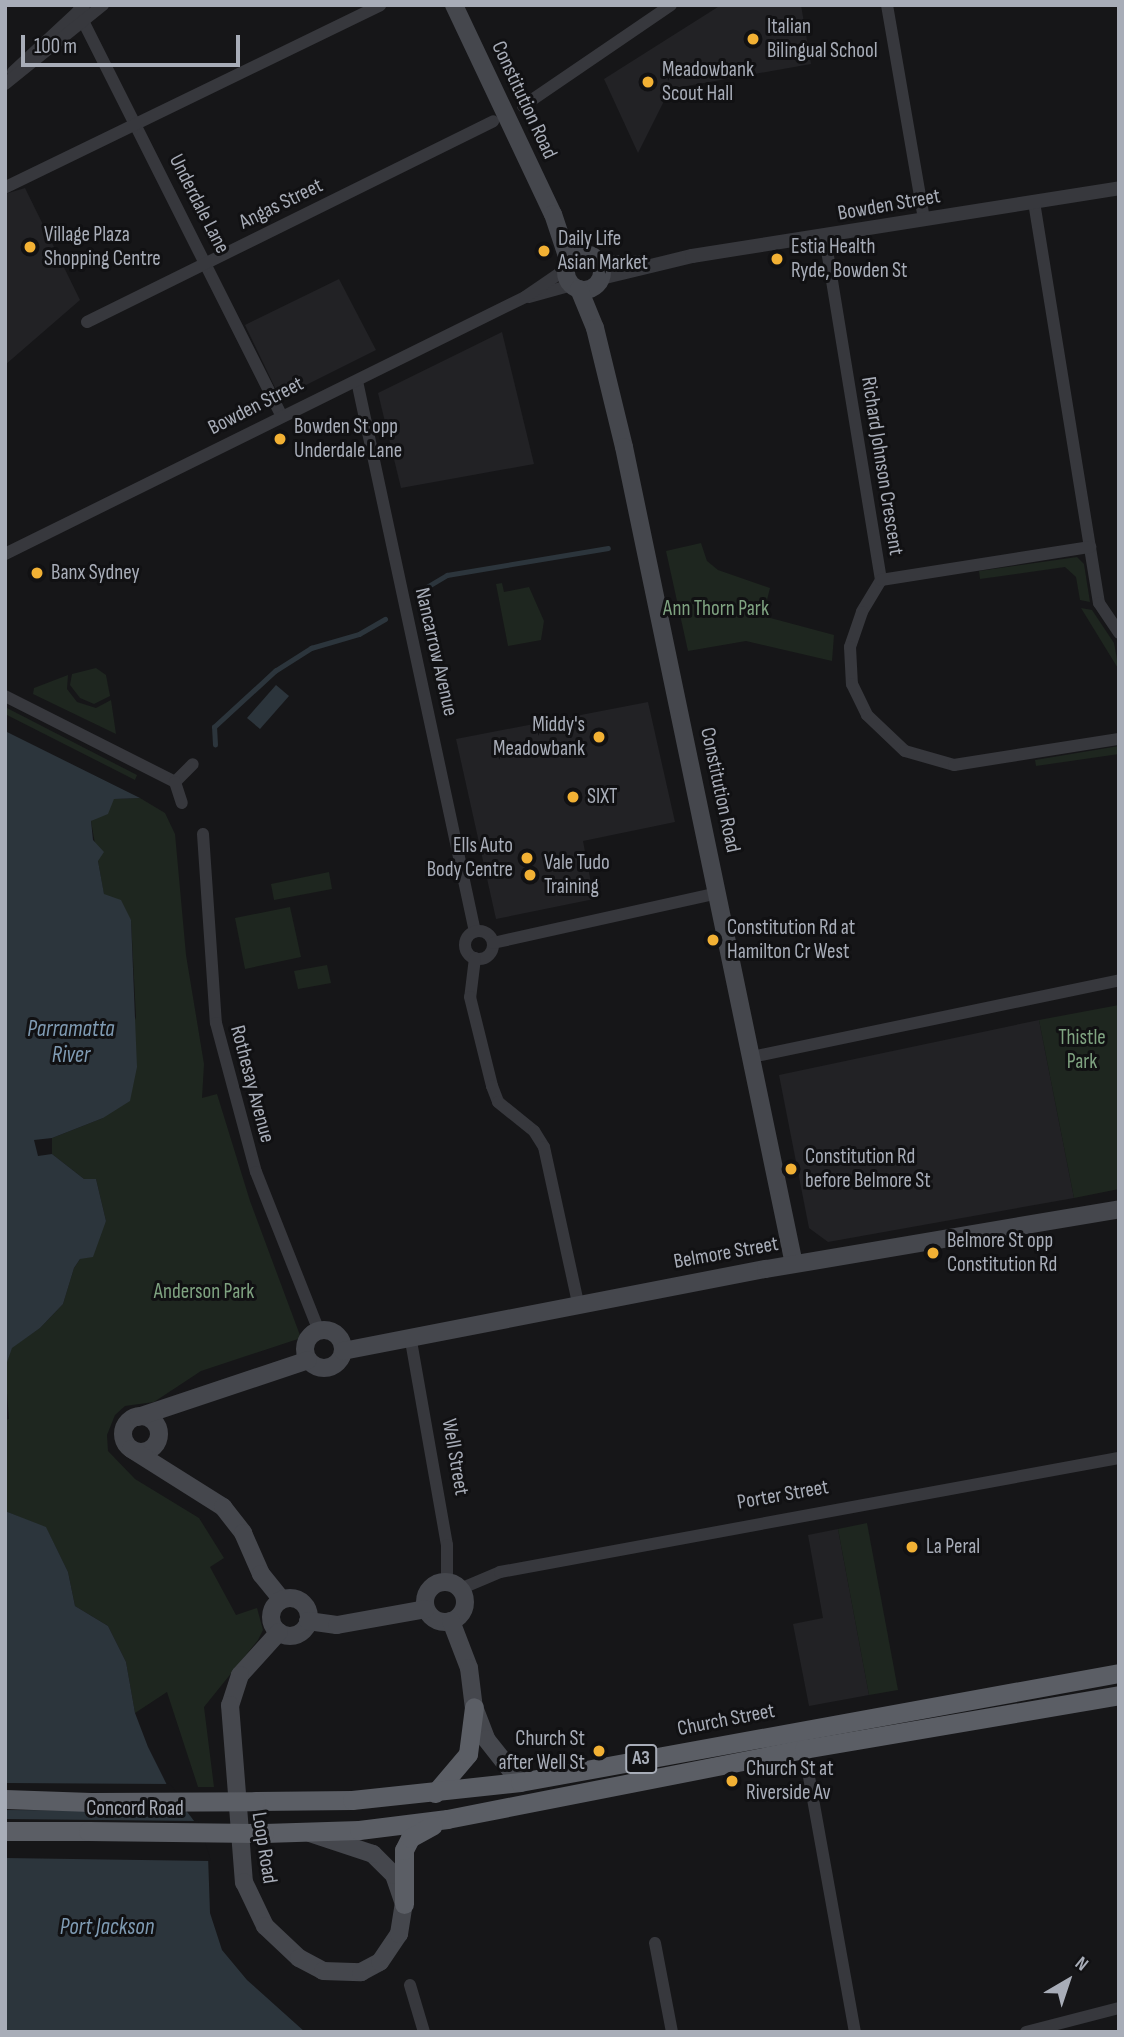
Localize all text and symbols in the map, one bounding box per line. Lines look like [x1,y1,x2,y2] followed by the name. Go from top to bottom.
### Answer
[767,14,878,64] place label: Italian Bilingual School
[24,21,243,65] scale bar
[745,31,761,47] marker: Italian Bilingual School
[34,34,77,59] text: 100 m
[486,37,562,163] street label: Constitution Road
[662,57,754,107] place label: Meadowbank Scout Hall
[640,74,656,90] marker: Meadowbank Scout Hall
[163,150,235,258] street label: Underdale Lane
[235,173,327,235] street label: Angas Street
[836,184,942,226] street label: Bowden Street
[44,222,161,272] place label: Village Plaza Shopping Centre
[558,226,648,276] place label: Daily Life Asian Market
[791,234,907,284] place label: Estia Health Ryde, Bowden St
[22,239,38,255] marker: Village Plaza Shopping Centre
[536,243,552,259] marker: Daily Life Asian Market
[769,251,785,267] marker: Estia Health Ryde, Bowden St
[204,371,308,441] street label: Bowden Street
[855,375,909,557] street label: Richard Johnson Crescent
[294,414,402,464] place label: Bowden St opp Underdale Lane
[272,431,288,447] marker: Bowden St opp Underdale Lane
[51,560,140,586] place label: Banx Sydney
[29,565,45,581] marker: Banx Sydney
[409,585,463,719] street label: Nancarrow Avenue
[663,596,769,622] park label: Ann Thorn Park
[493,712,585,762] place label: Middy's Meadowbank
[694,725,746,855] street label: Constitution Road
[591,729,607,745] marker: Middy's Meadowbank
[587,784,618,810] place label: SIXT
[565,789,581,805] marker: SIXT
[427,833,513,883] place label: Ells Auto Body Centre
[519,850,535,866] marker: Ells Auto Body Centre
[544,850,610,900] place label: Vale Tudo Training
[522,867,538,883] marker: Vale Tudo Training
[727,915,855,965] place label: Constitution Rd at Hamilton Cr West
[705,932,721,948] marker: Constitution Rd at Hamilton Cr West
[27,1015,115,1069] water label: Parramatta River
[224,1023,280,1145] street label: Rothesay Avenue
[1058,1025,1106,1075] park label: Thistle Park
[805,1144,931,1194] place label: Constitution Rd before Belmore St
[783,1161,799,1177] marker: Constitution Rd before Belmore St
[947,1228,1057,1278] place label: Belmore St opp Constitution Rd
[672,1231,780,1275] street label: Belmore Street
[925,1245,941,1261] marker: Belmore St opp Constitution Rd
[154,1279,254,1305] park label: Anderson Park
[436,1417,474,1497] street label: Well Street
[735,1475,831,1515] street label: Porter Street
[926,1534,980,1560] place label: La Peral
[904,1539,920,1555] marker: La Peral
[675,1698,777,1742] street label: Church Street
[499,1726,585,1776] place label: Church St after Well St
[591,1743,607,1759] marker: Church St after Well St
[624,1744,658,1774] road number: A3
[746,1756,834,1806] place label: Church St at Riverside Av
[724,1773,740,1789] marker: Church St at Riverside Av
[86,1796,184,1822] street label: Concord Road
[246,1810,282,1886] street label: Loop Road
[60,1913,154,1941] water label: Port Jackson
[1033,1946,1103,2016] north arrow
[1070,1952,1093,1976] text: N

